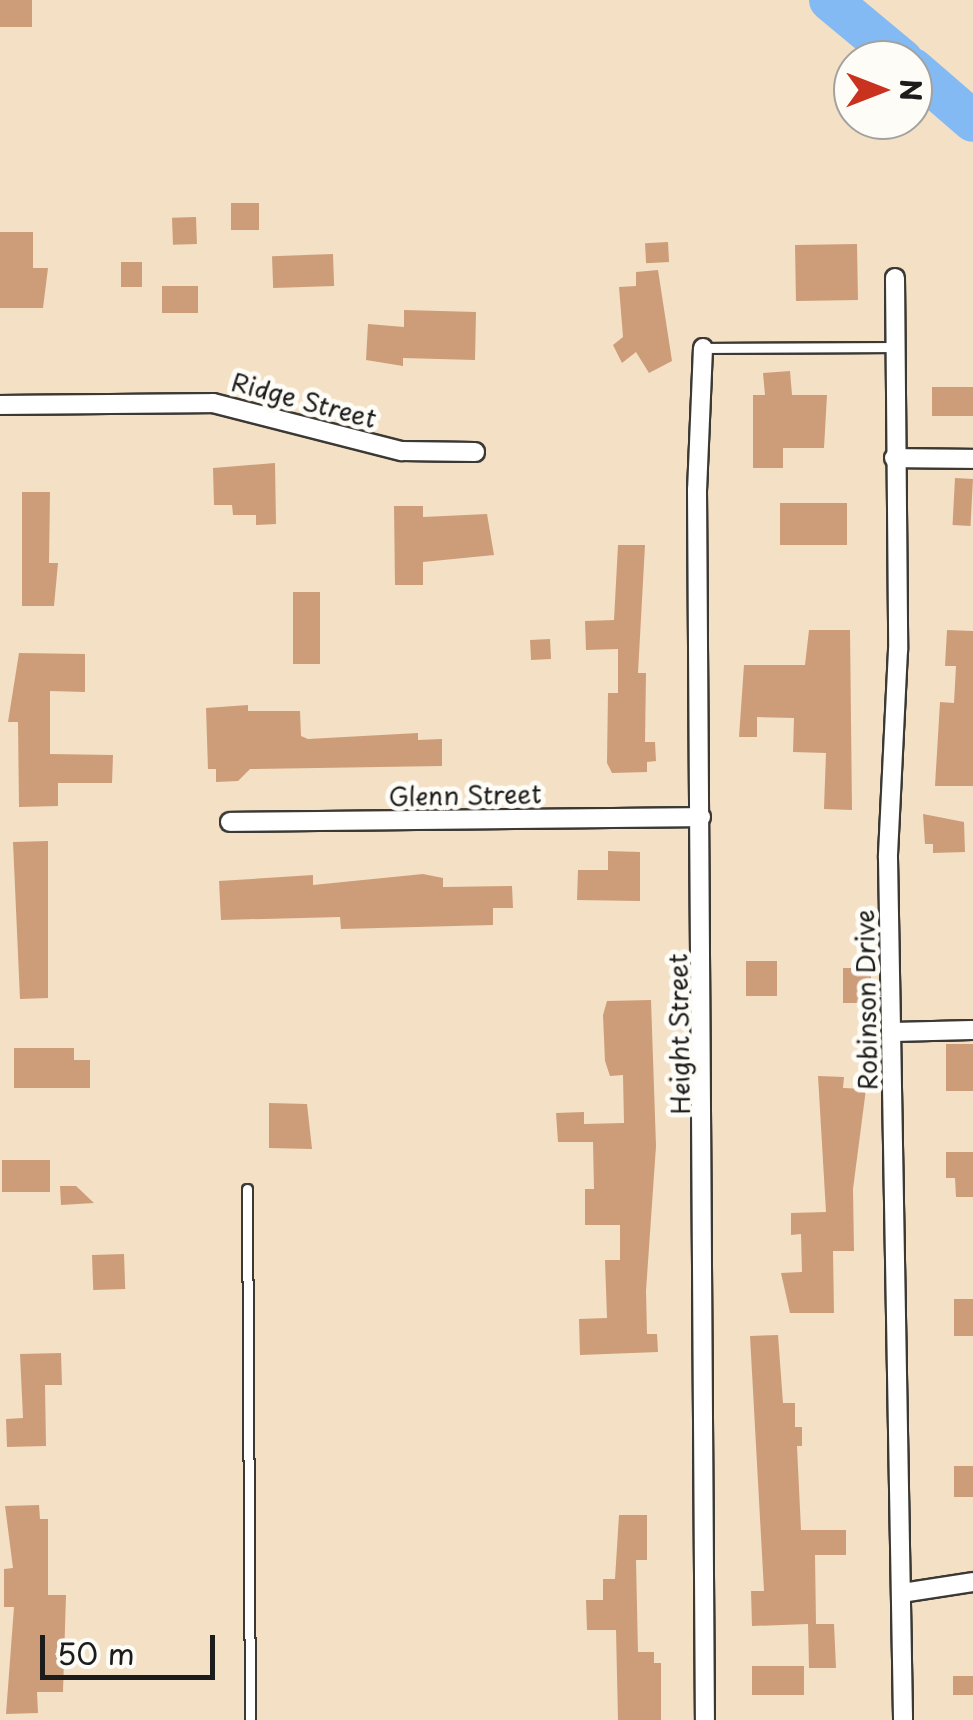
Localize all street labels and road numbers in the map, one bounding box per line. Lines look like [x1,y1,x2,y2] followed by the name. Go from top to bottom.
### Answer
[228,366,380,434] street label: Ridge Street
[388,779,542,811] street label: Glenn Street
[849,910,883,1090] street label: Robinson Drive
[663,953,695,1115] street label: Height Street

